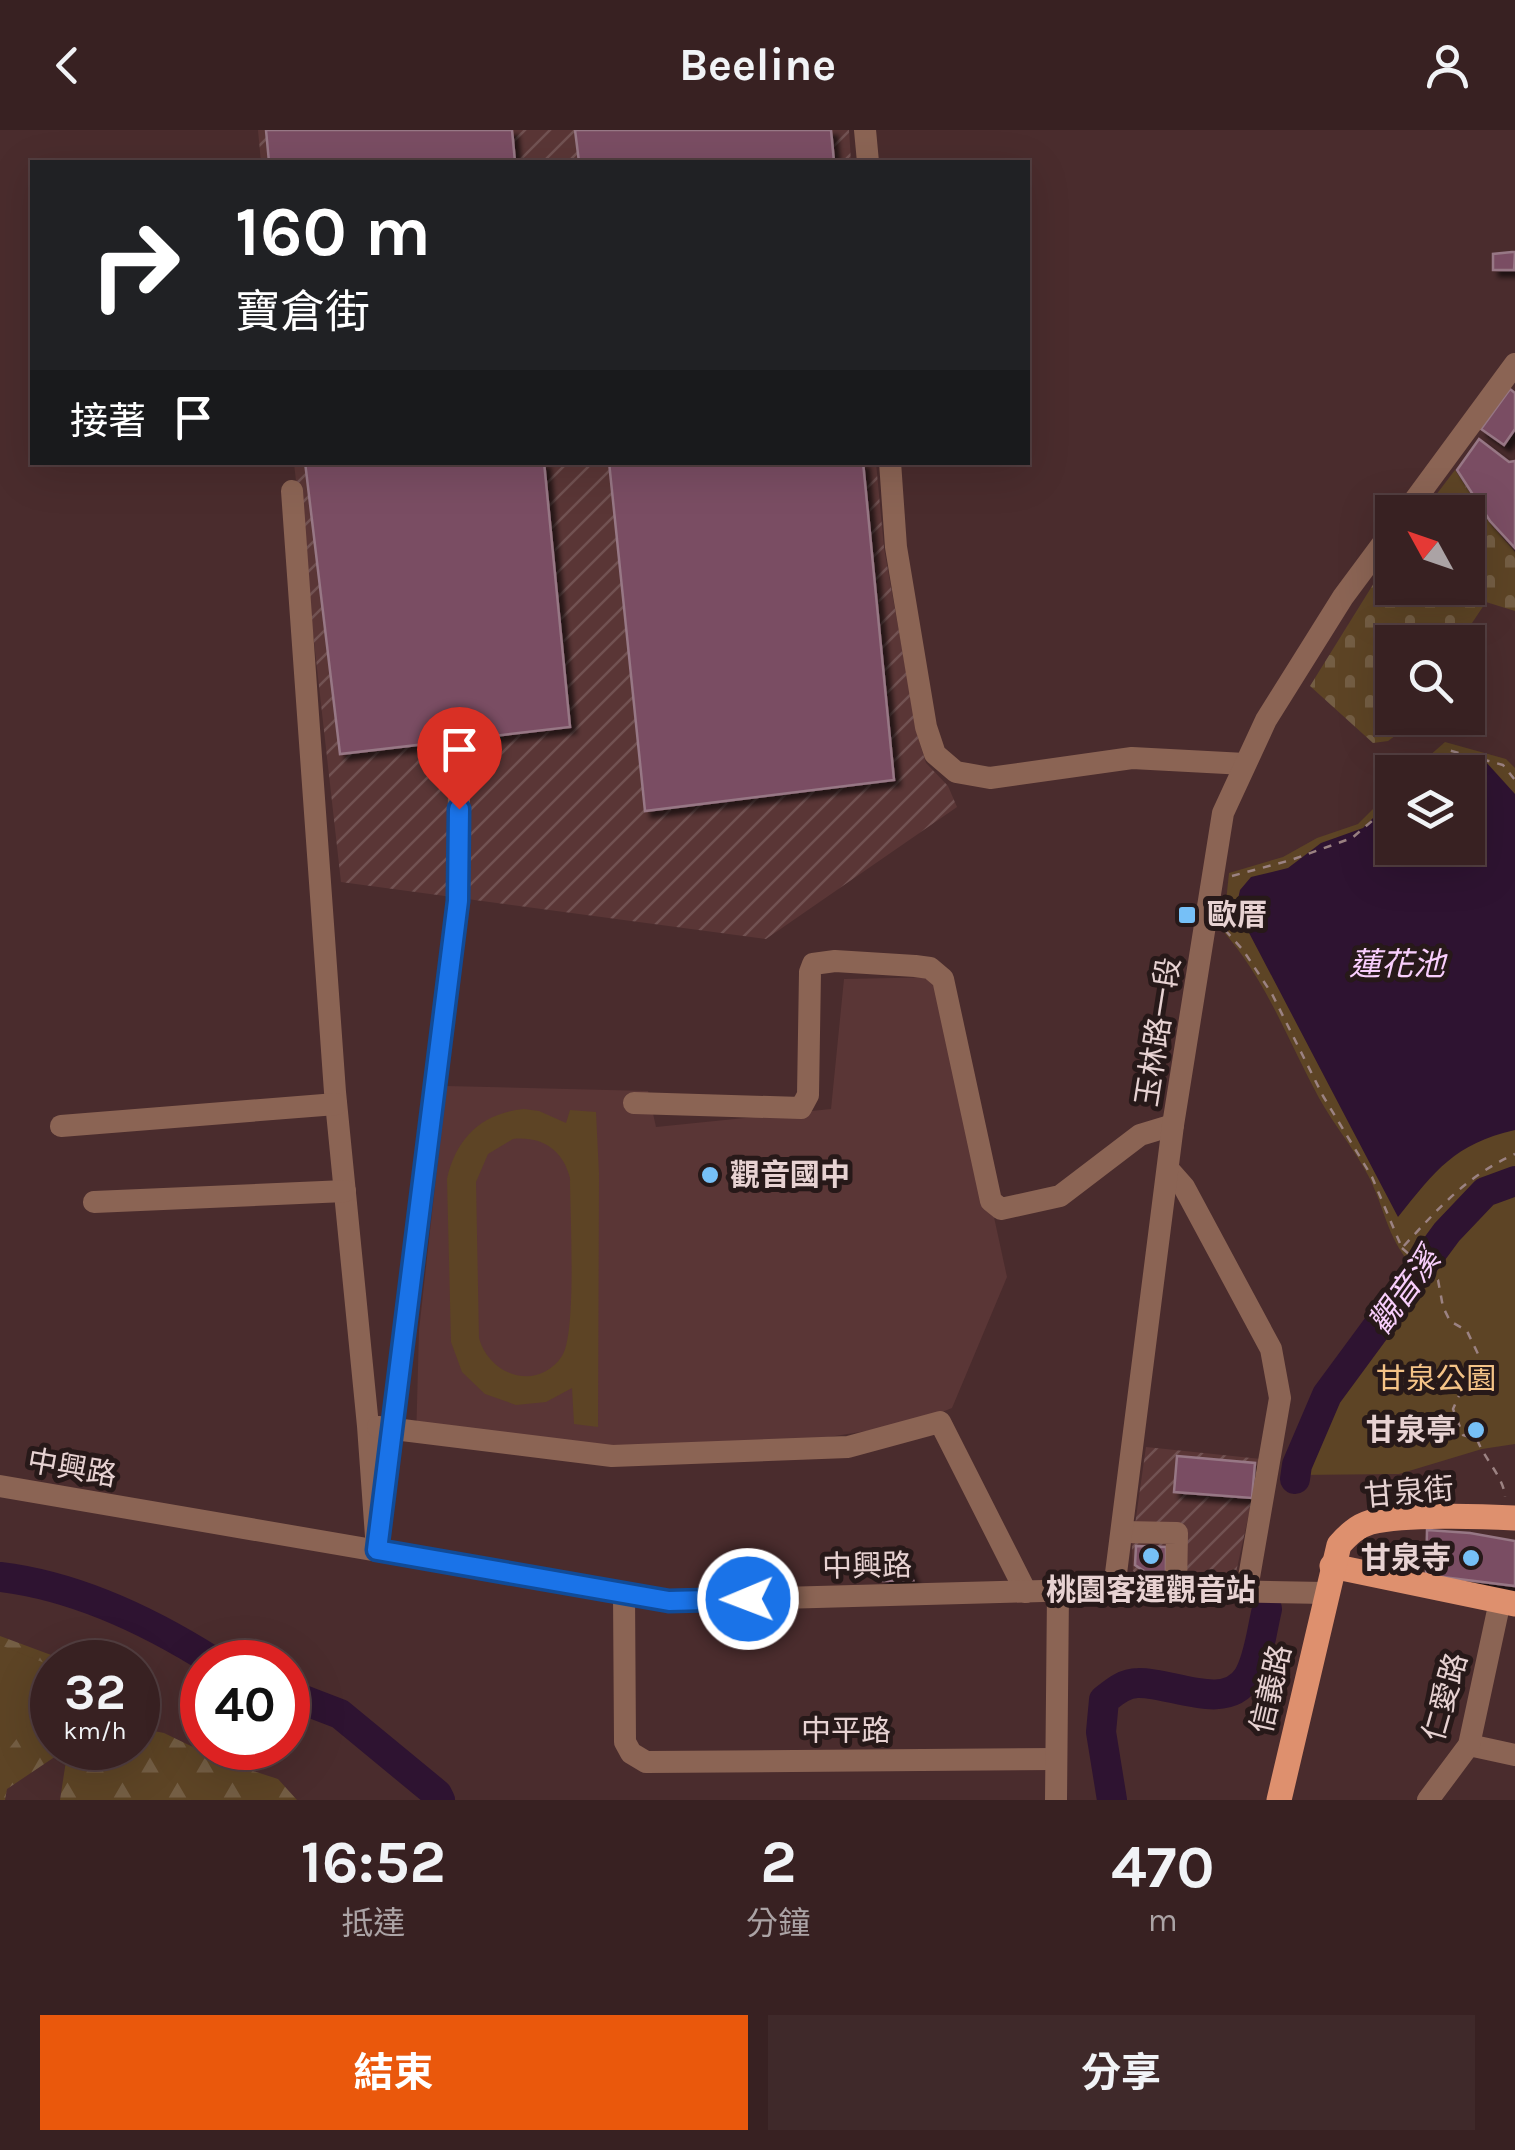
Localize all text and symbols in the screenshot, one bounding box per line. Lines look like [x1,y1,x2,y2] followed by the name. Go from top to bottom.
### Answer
[40,38,95,93] icon: back
[1420,38,1475,93] icon: person
[679,39,836,91] text: Beeline
[235,191,431,273] text: 160 m
[70,200,200,330] icon: right
[235,286,370,338] text: 寶倉街
[166,390,221,445] icon: arrive
[70,399,146,444] text: 接著
[1375,495,1485,605] north arrow
[1375,495,1485,865] map controls
[1375,625,1485,735] button: search
[417,707,502,810] pin
[432,722,487,777] icon: arrive
[1375,755,1485,865] button: layers
[1207,897,1267,933] place label: 歐厝
[1176,904,1198,926] marker: 歐厝
[1349,946,1448,983] water label: 蓮花池
[1128,955,1188,1109] street label: 玉林路一段
[730,1157,850,1193] place label: 觀音國中
[699,1164,721,1186] marker: 觀音國中
[1361,1238,1450,1341] water label: 觀音溪
[1376,1361,1496,1397] park label: 甘泉公園
[1366,1412,1456,1448] place label: 甘泉亭
[1465,1419,1487,1441] marker: 甘泉亭
[25,1442,119,1494] street label: 中興路
[1363,1470,1455,1514] street label: 甘泉街
[1361,1540,1451,1576] place label: 甘泉寺
[1140,1545,1162,1567] marker: 桃園客運觀音站
[696,1547,800,1651] position arrow
[822,1547,912,1585] street label: 中興路
[1460,1547,1482,1569] marker: 甘泉寺
[1046,1572,1256,1608] place label: 桃園客運觀音站
[180,1640,310,1770] speed limit sign: 40
[1243,1641,1299,1737] street label: 信義路
[1415,1649,1475,1745] street label: 仁愛路
[64,1663,126,1722] text: 32
[801,1713,891,1749] street label: 中平路
[63,1716,127,1745] text: km/h
[301,1827,446,1897] text: 16:52
[760,1827,796,1897] text: 2
[1111,1832,1214,1902] text: 470
[1148,1902,1178,1939] text: m
[341,1905,405,1942] text: 抵達
[746,1905,810,1942] text: 分鐘
[40,2015,748,2130] button: 結束
[768,2015,1475,2130] button: 分享

